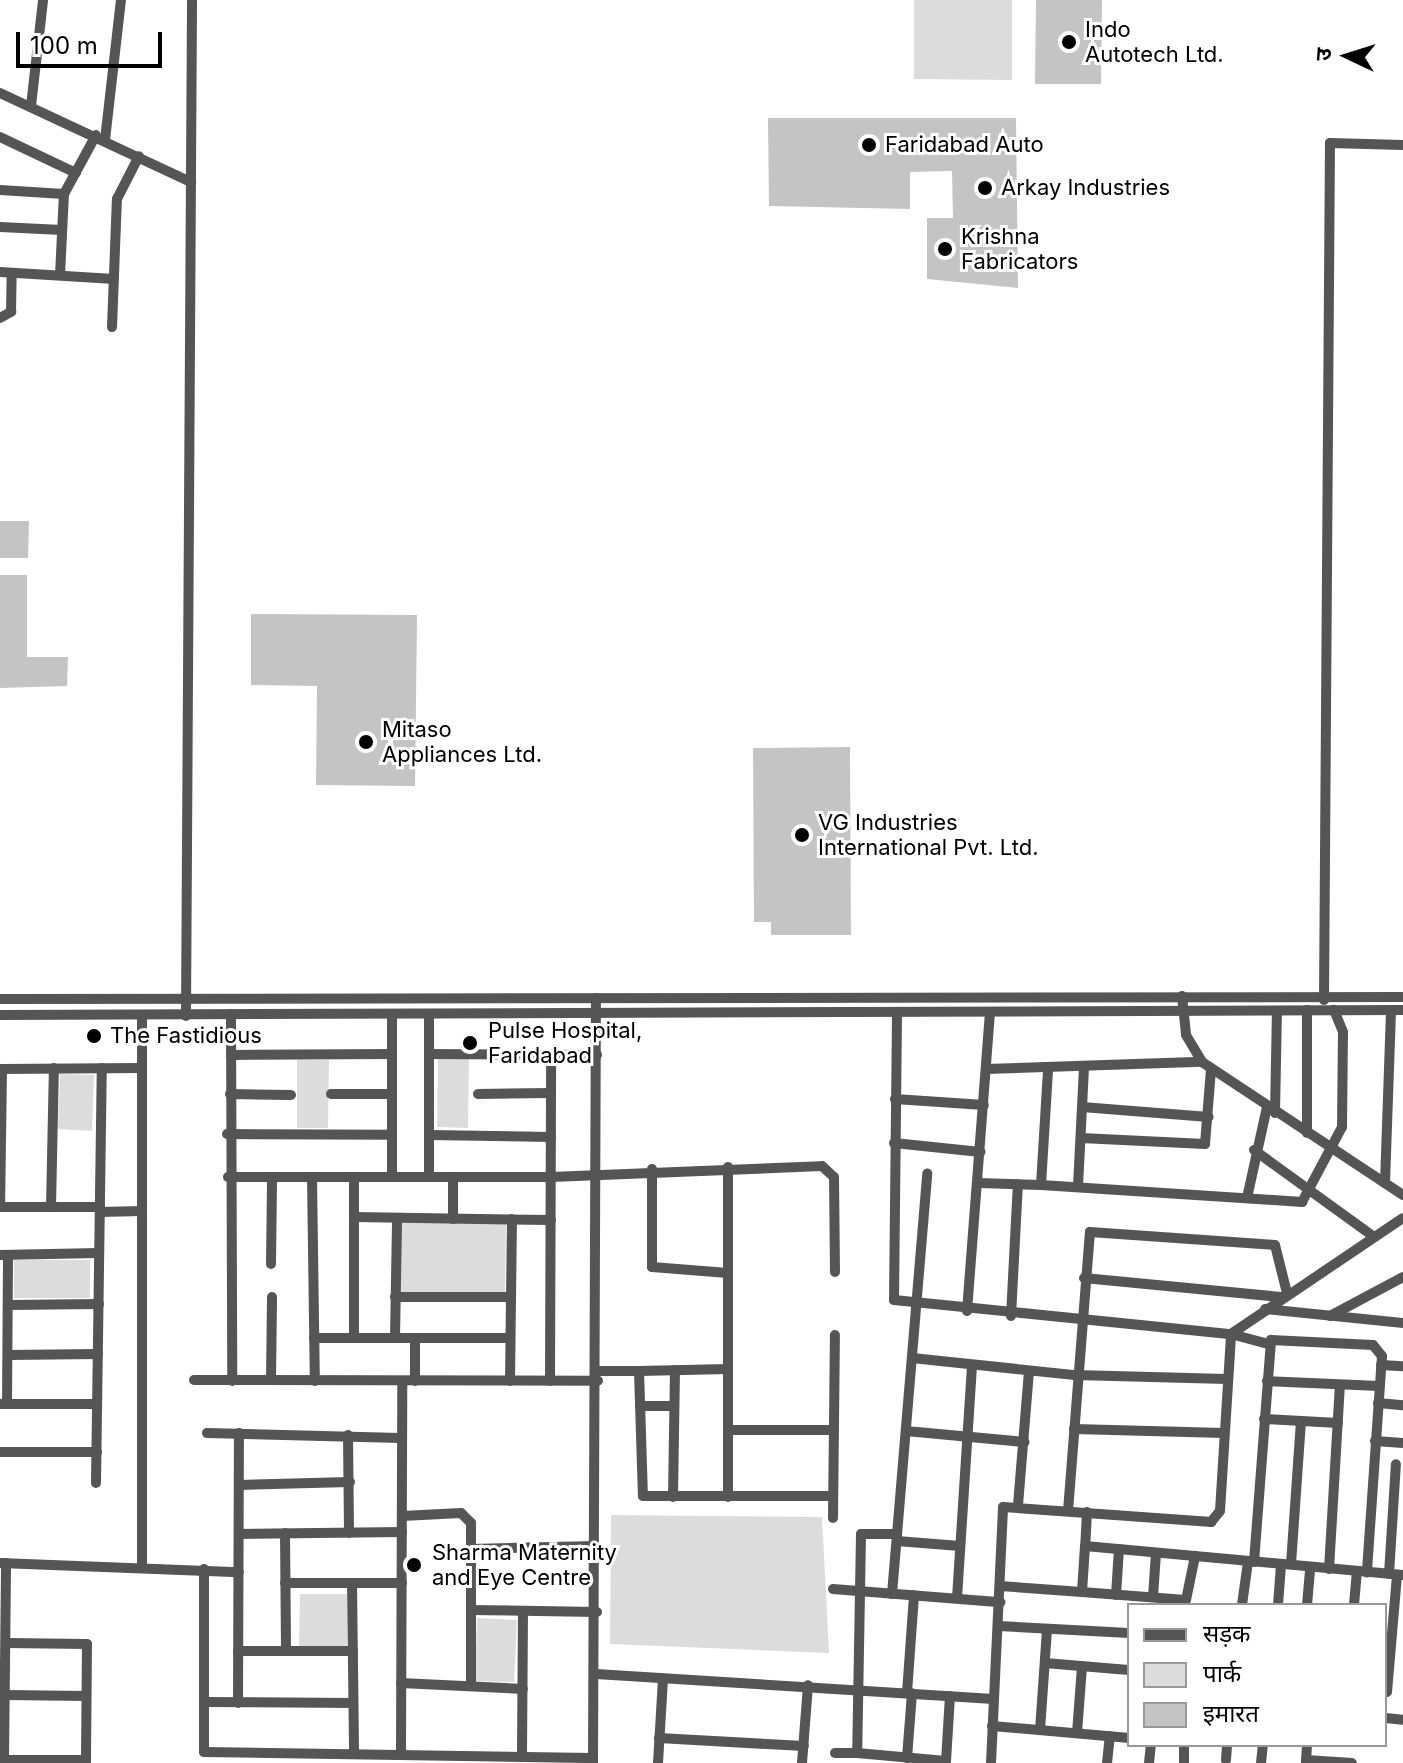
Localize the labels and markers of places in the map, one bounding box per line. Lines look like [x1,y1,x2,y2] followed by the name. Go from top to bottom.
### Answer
[1085,16,1224,68] place label: Indo Autotech Ltd.
[1060,33,1078,51] marker: Indo Autotech Ltd.
[885,132,1044,158] place label: Faridabad Auto
[860,136,878,154] marker: Faridabad Auto
[1001,175,1170,201] place label: Arkay Industries
[976,179,994,197] marker: Arkay Industries
[961,223,1078,274] place label: Krishna Fabricators
[936,240,954,258] marker: Krishna Fabricators
[382,716,542,768] place label: Mitaso Appliances Ltd.
[357,733,375,751] marker: Mitaso Appliances Ltd.
[818,809,1038,860] place label: VG Industries International Pvt. Ltd.
[793,826,811,844] marker: VG Industries International Pvt. Ltd.
[488,1017,642,1068] place label: Pulse Hospital, Faridabad
[110,1023,262,1049] place label: The Fastidious
[85,1027,103,1045] marker: The Fastidious
[459,1032,481,1054] marker: Pulse Hospital, Faridabad
[432,1539,617,1590] place label: Sharma Maternity and Eye Centre
[403,1554,425,1576] marker: Sharma Maternity and Eye Centre

